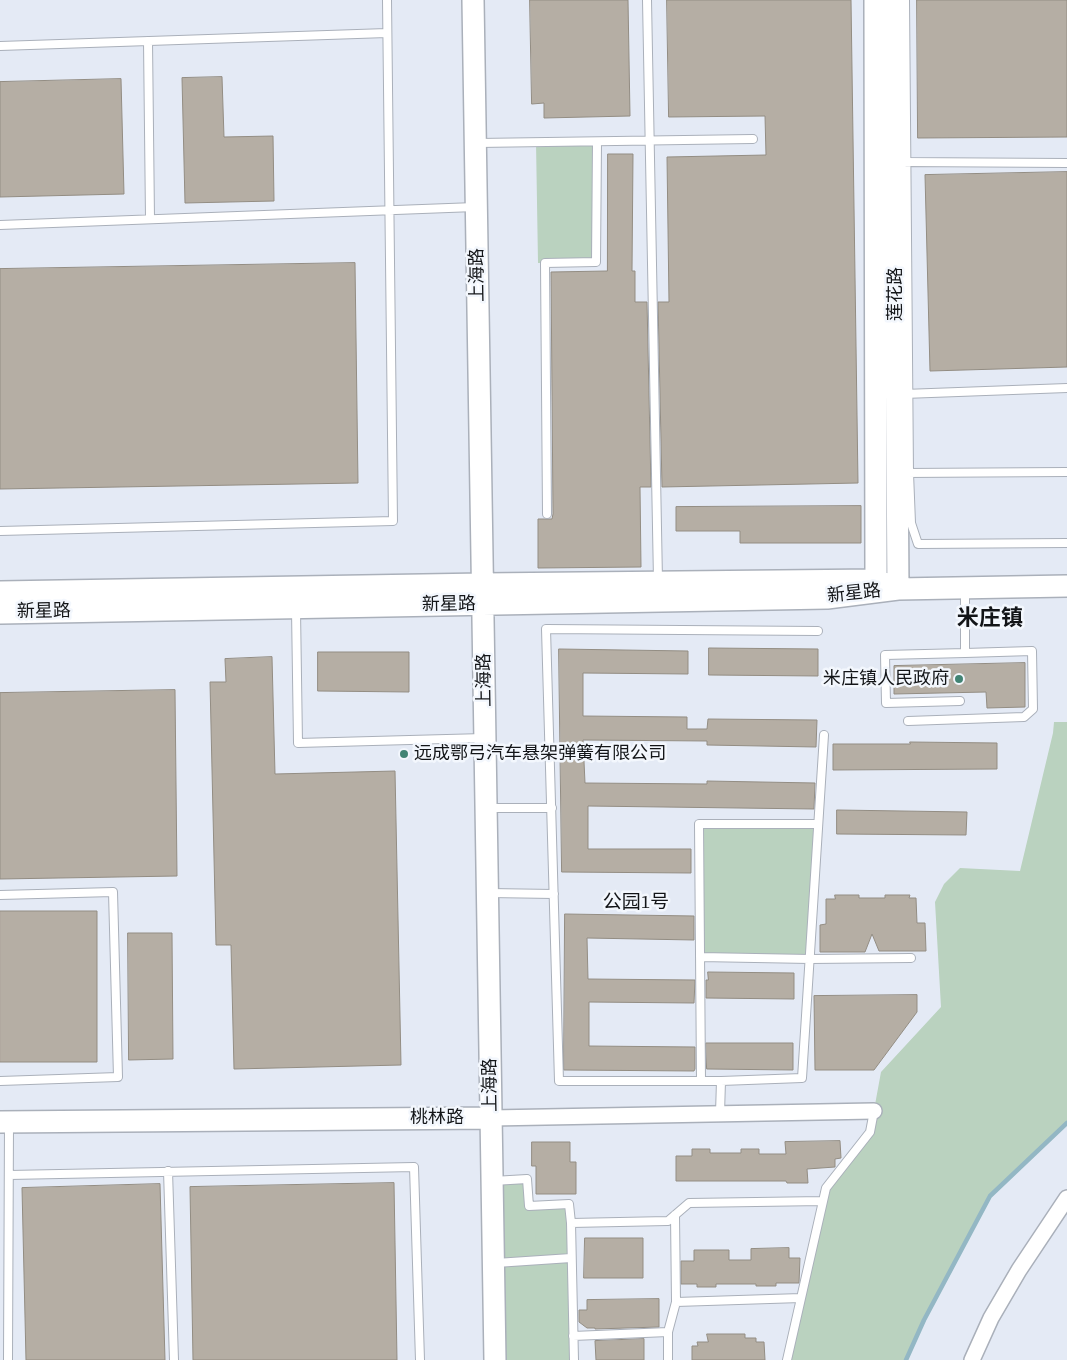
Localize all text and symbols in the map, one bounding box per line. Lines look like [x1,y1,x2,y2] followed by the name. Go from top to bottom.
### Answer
[467,248,489,302] street label: 上海路
[885,267,907,321] street label: 莲花路
[826,580,882,608] street label: 新星路
[422,594,476,616] street label: 新星路
[17,601,71,623] street label: 新星路
[957,606,1023,632] district label: 米庄镇
[474,653,496,707] street label: 上海路
[823,668,949,690] place label: 米庄镇人民政府
[953,673,965,685] marker: 米庄镇人民政府
[414,743,666,765] place label: 远成鄂弓汽车悬架弹簧有限公司
[398,748,410,760] marker: 远成鄂弓汽车悬架弹簧有限公司
[603,892,669,914] district label: 公园1号
[480,1058,502,1112] street label: 上海路
[410,1107,464,1129] street label: 桃林路

